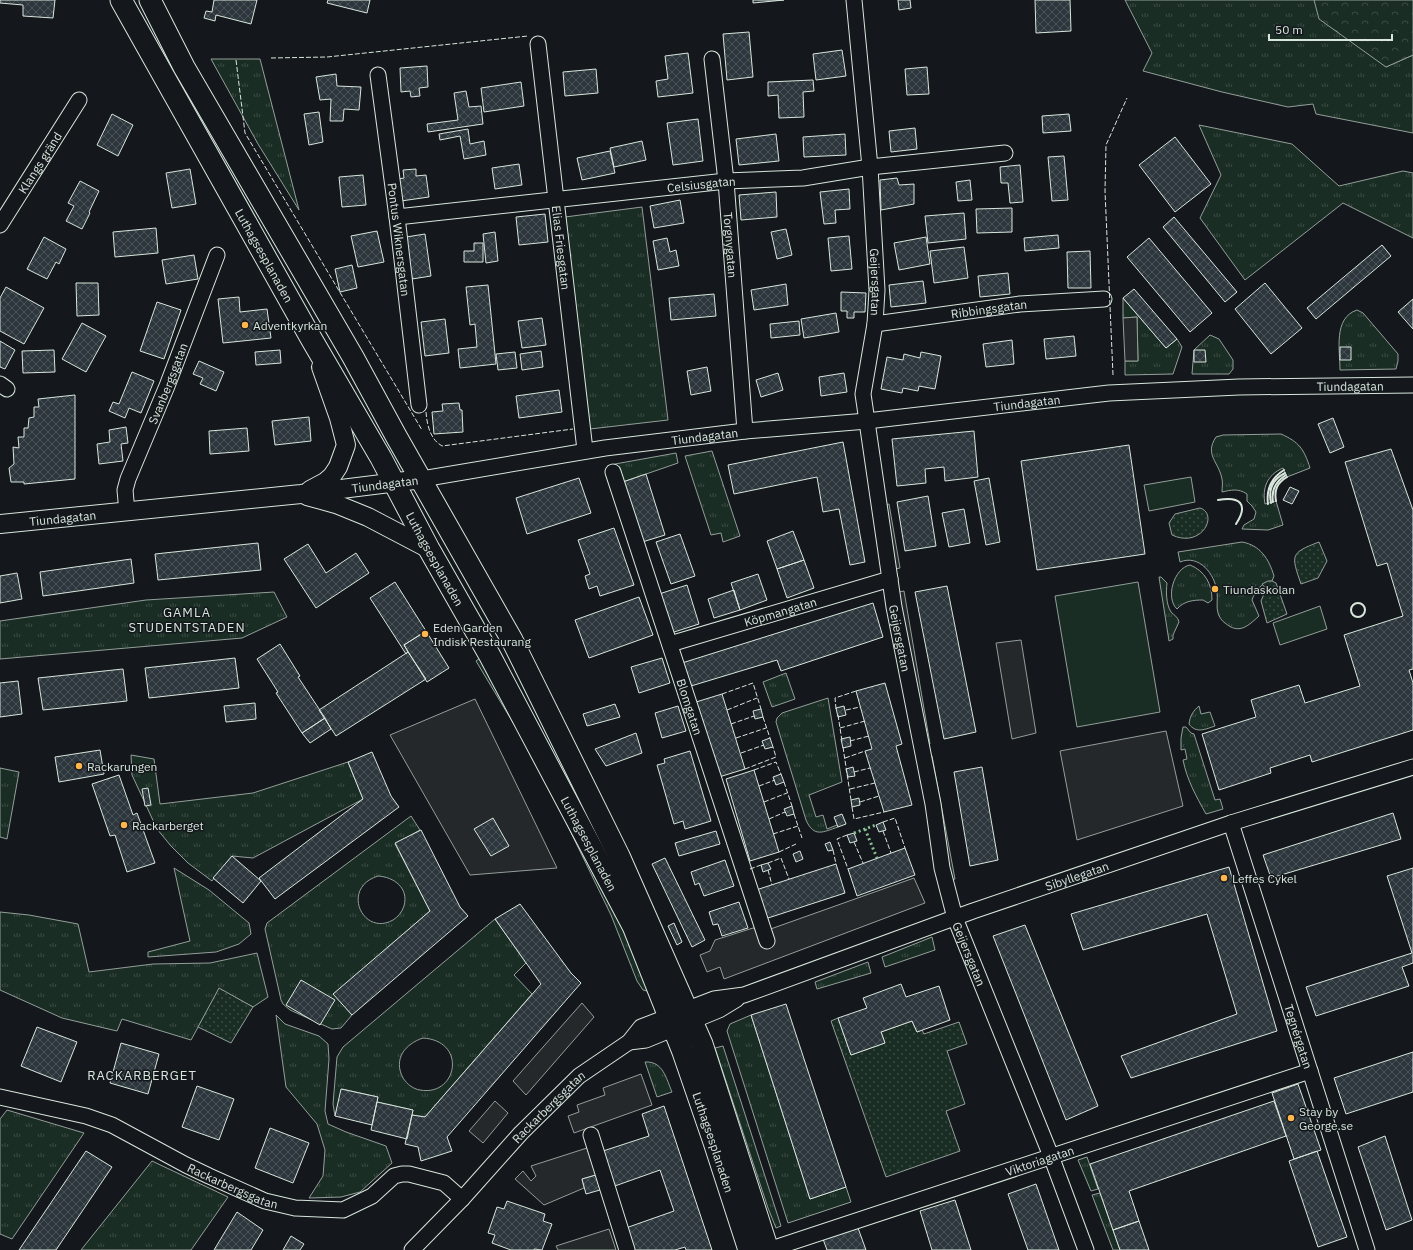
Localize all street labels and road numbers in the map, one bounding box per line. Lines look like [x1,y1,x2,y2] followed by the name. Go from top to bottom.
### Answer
[14,129,65,196] street label: Klangs gränd
[666,173,736,195] street label: Celsiusgatan
[385,182,414,297] street label: Pontus Wiknersgatan
[549,205,574,291] street label: Elias Friesgatan
[232,206,297,305] street label: Luthagsesplanaden
[721,212,741,278] street label: Torgnygatan
[867,248,885,316] street label: Geijersgatan
[950,296,1027,321] street label: Ribbingsgatan
[144,341,190,426] street label: Svanbergsgatan
[1317,378,1384,394] street label: Tiundagatan
[993,391,1061,414] street label: Tiundagatan
[670,424,739,447] street label: Tiundagatan
[351,472,419,495] street label: Tiundagatan
[29,507,97,529] street label: Tiundagatan
[403,509,467,608] street label: Luthagsesplanaden
[742,594,818,629] street label: Köpmangatan
[886,603,914,673] street label: Geijersgatan
[674,677,706,737] street label: Blomgatan
[558,794,621,894] street label: Luthagsesplanaden
[1043,858,1111,893] street label: Sibyllegatan
[950,920,989,988] street label: Geijersgatan
[1282,1002,1316,1071] street label: Tegnérgatan
[508,1067,588,1146] street label: Rackarbergsgatan
[690,1090,737,1194] street label: Luthagsesplanaden
[1003,1142,1076,1179] street label: Viktoriagatan
[185,1159,279,1211] street label: Rackarbergsgatan

